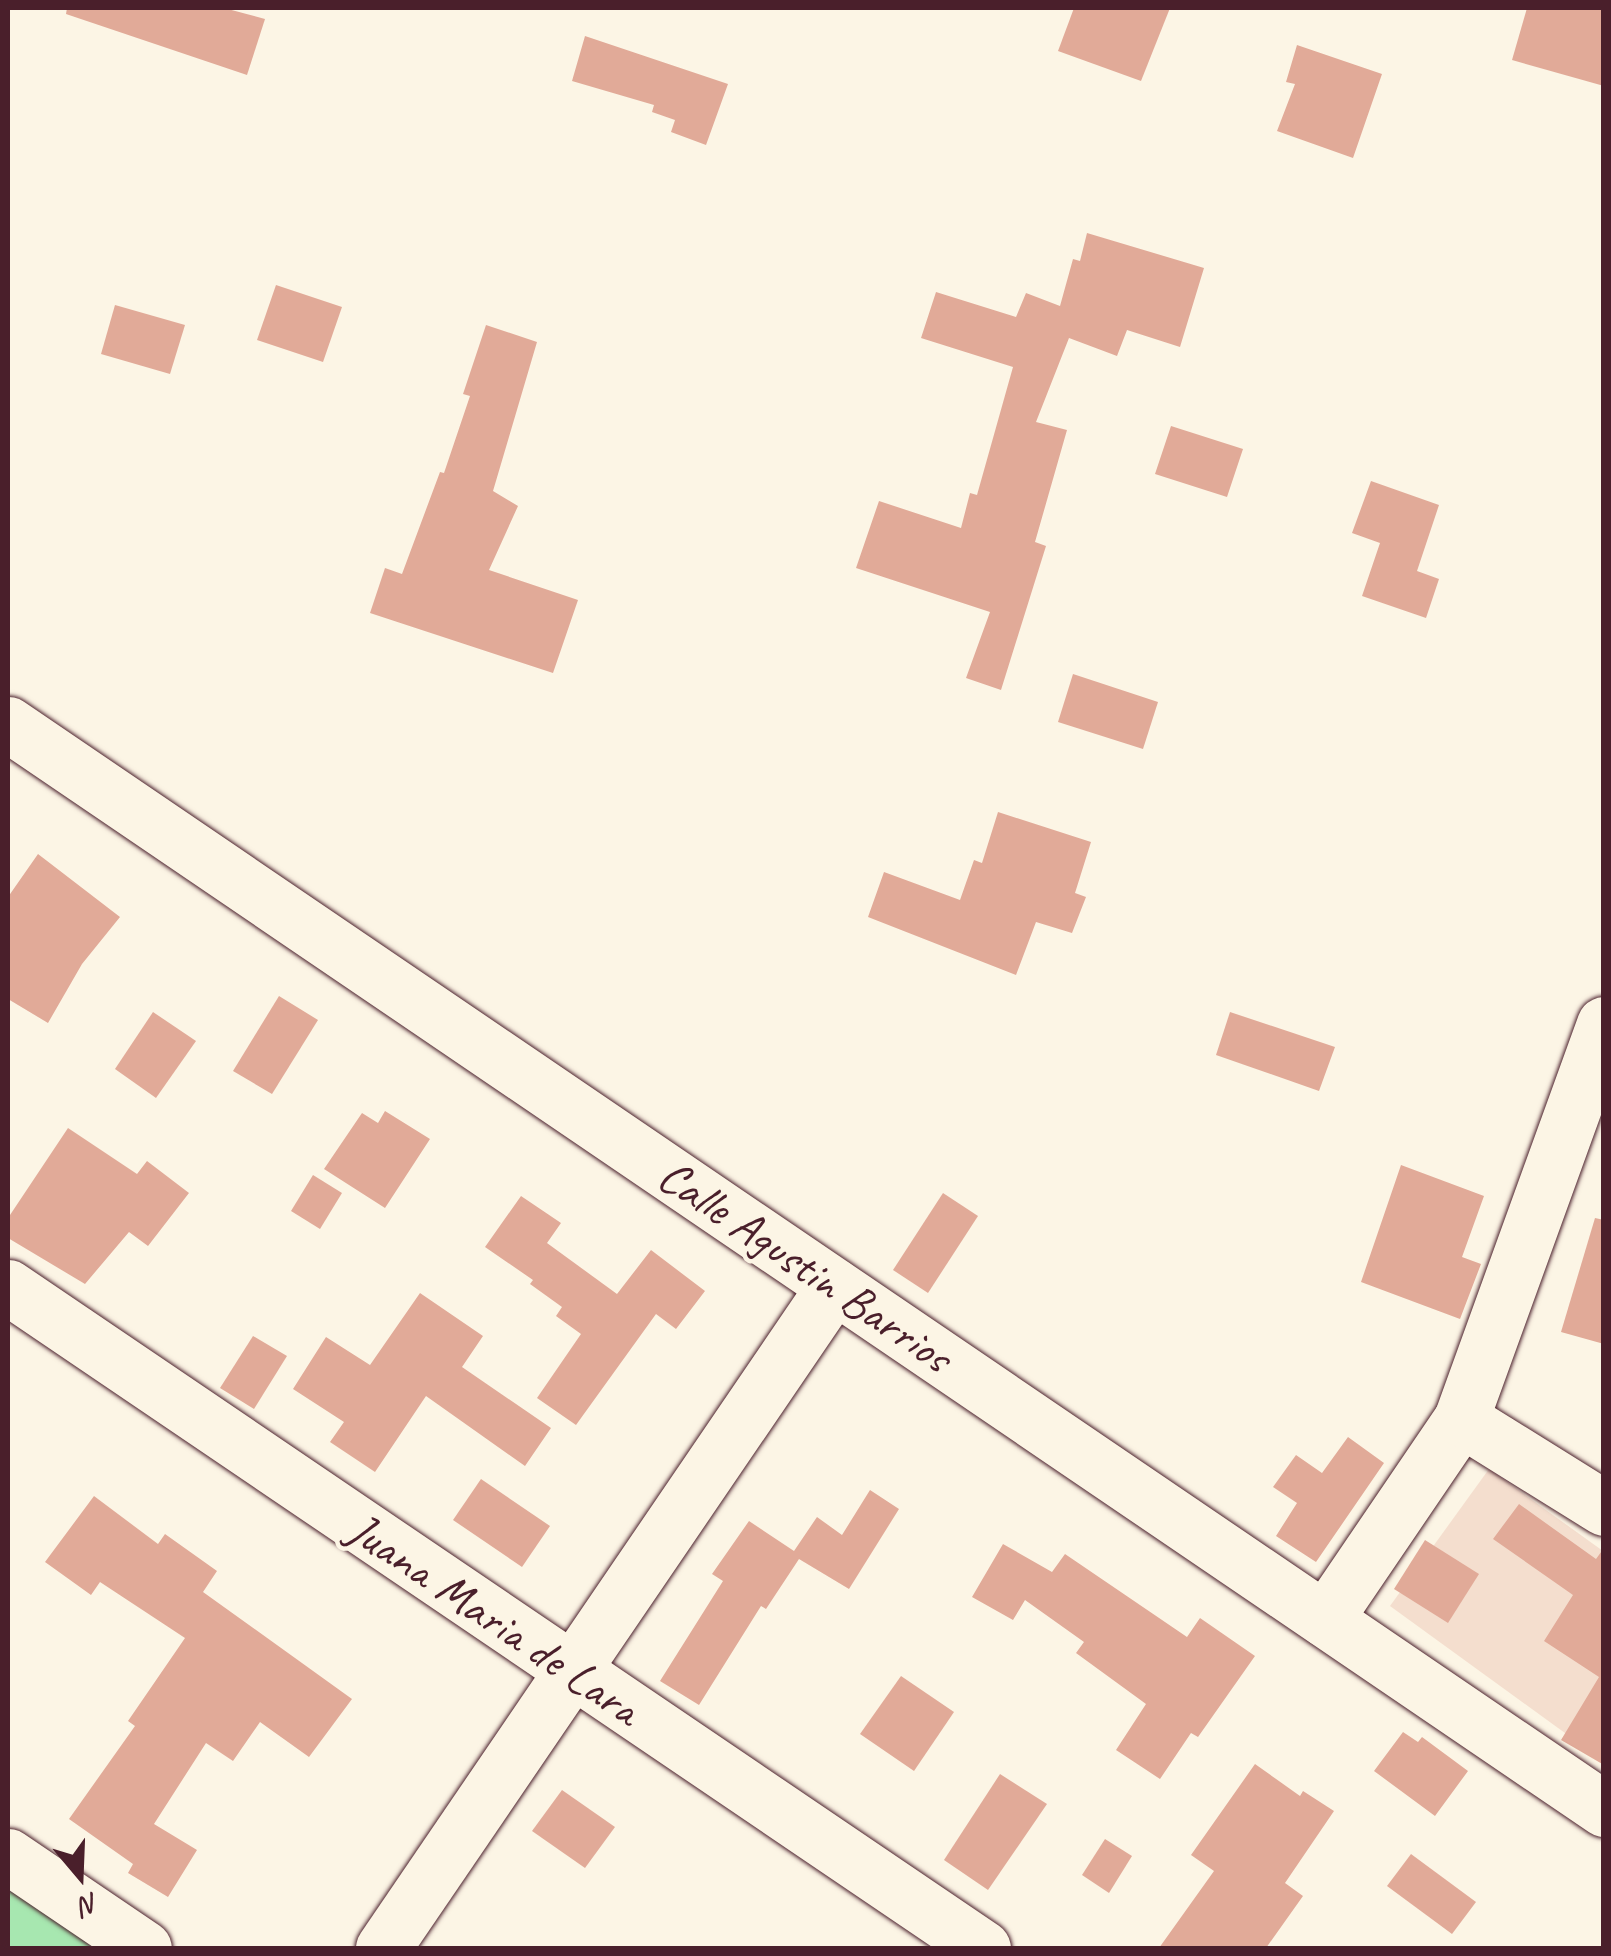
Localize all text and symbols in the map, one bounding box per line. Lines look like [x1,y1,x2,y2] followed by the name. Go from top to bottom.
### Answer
[647,1146,963,1386] street label: Calle Agustin Barrios
[337,1500,651,1738] street label: Juana Maria de Lara
[30,1826,130,1926] north arrow
[76,1885,104,1924] text: N

